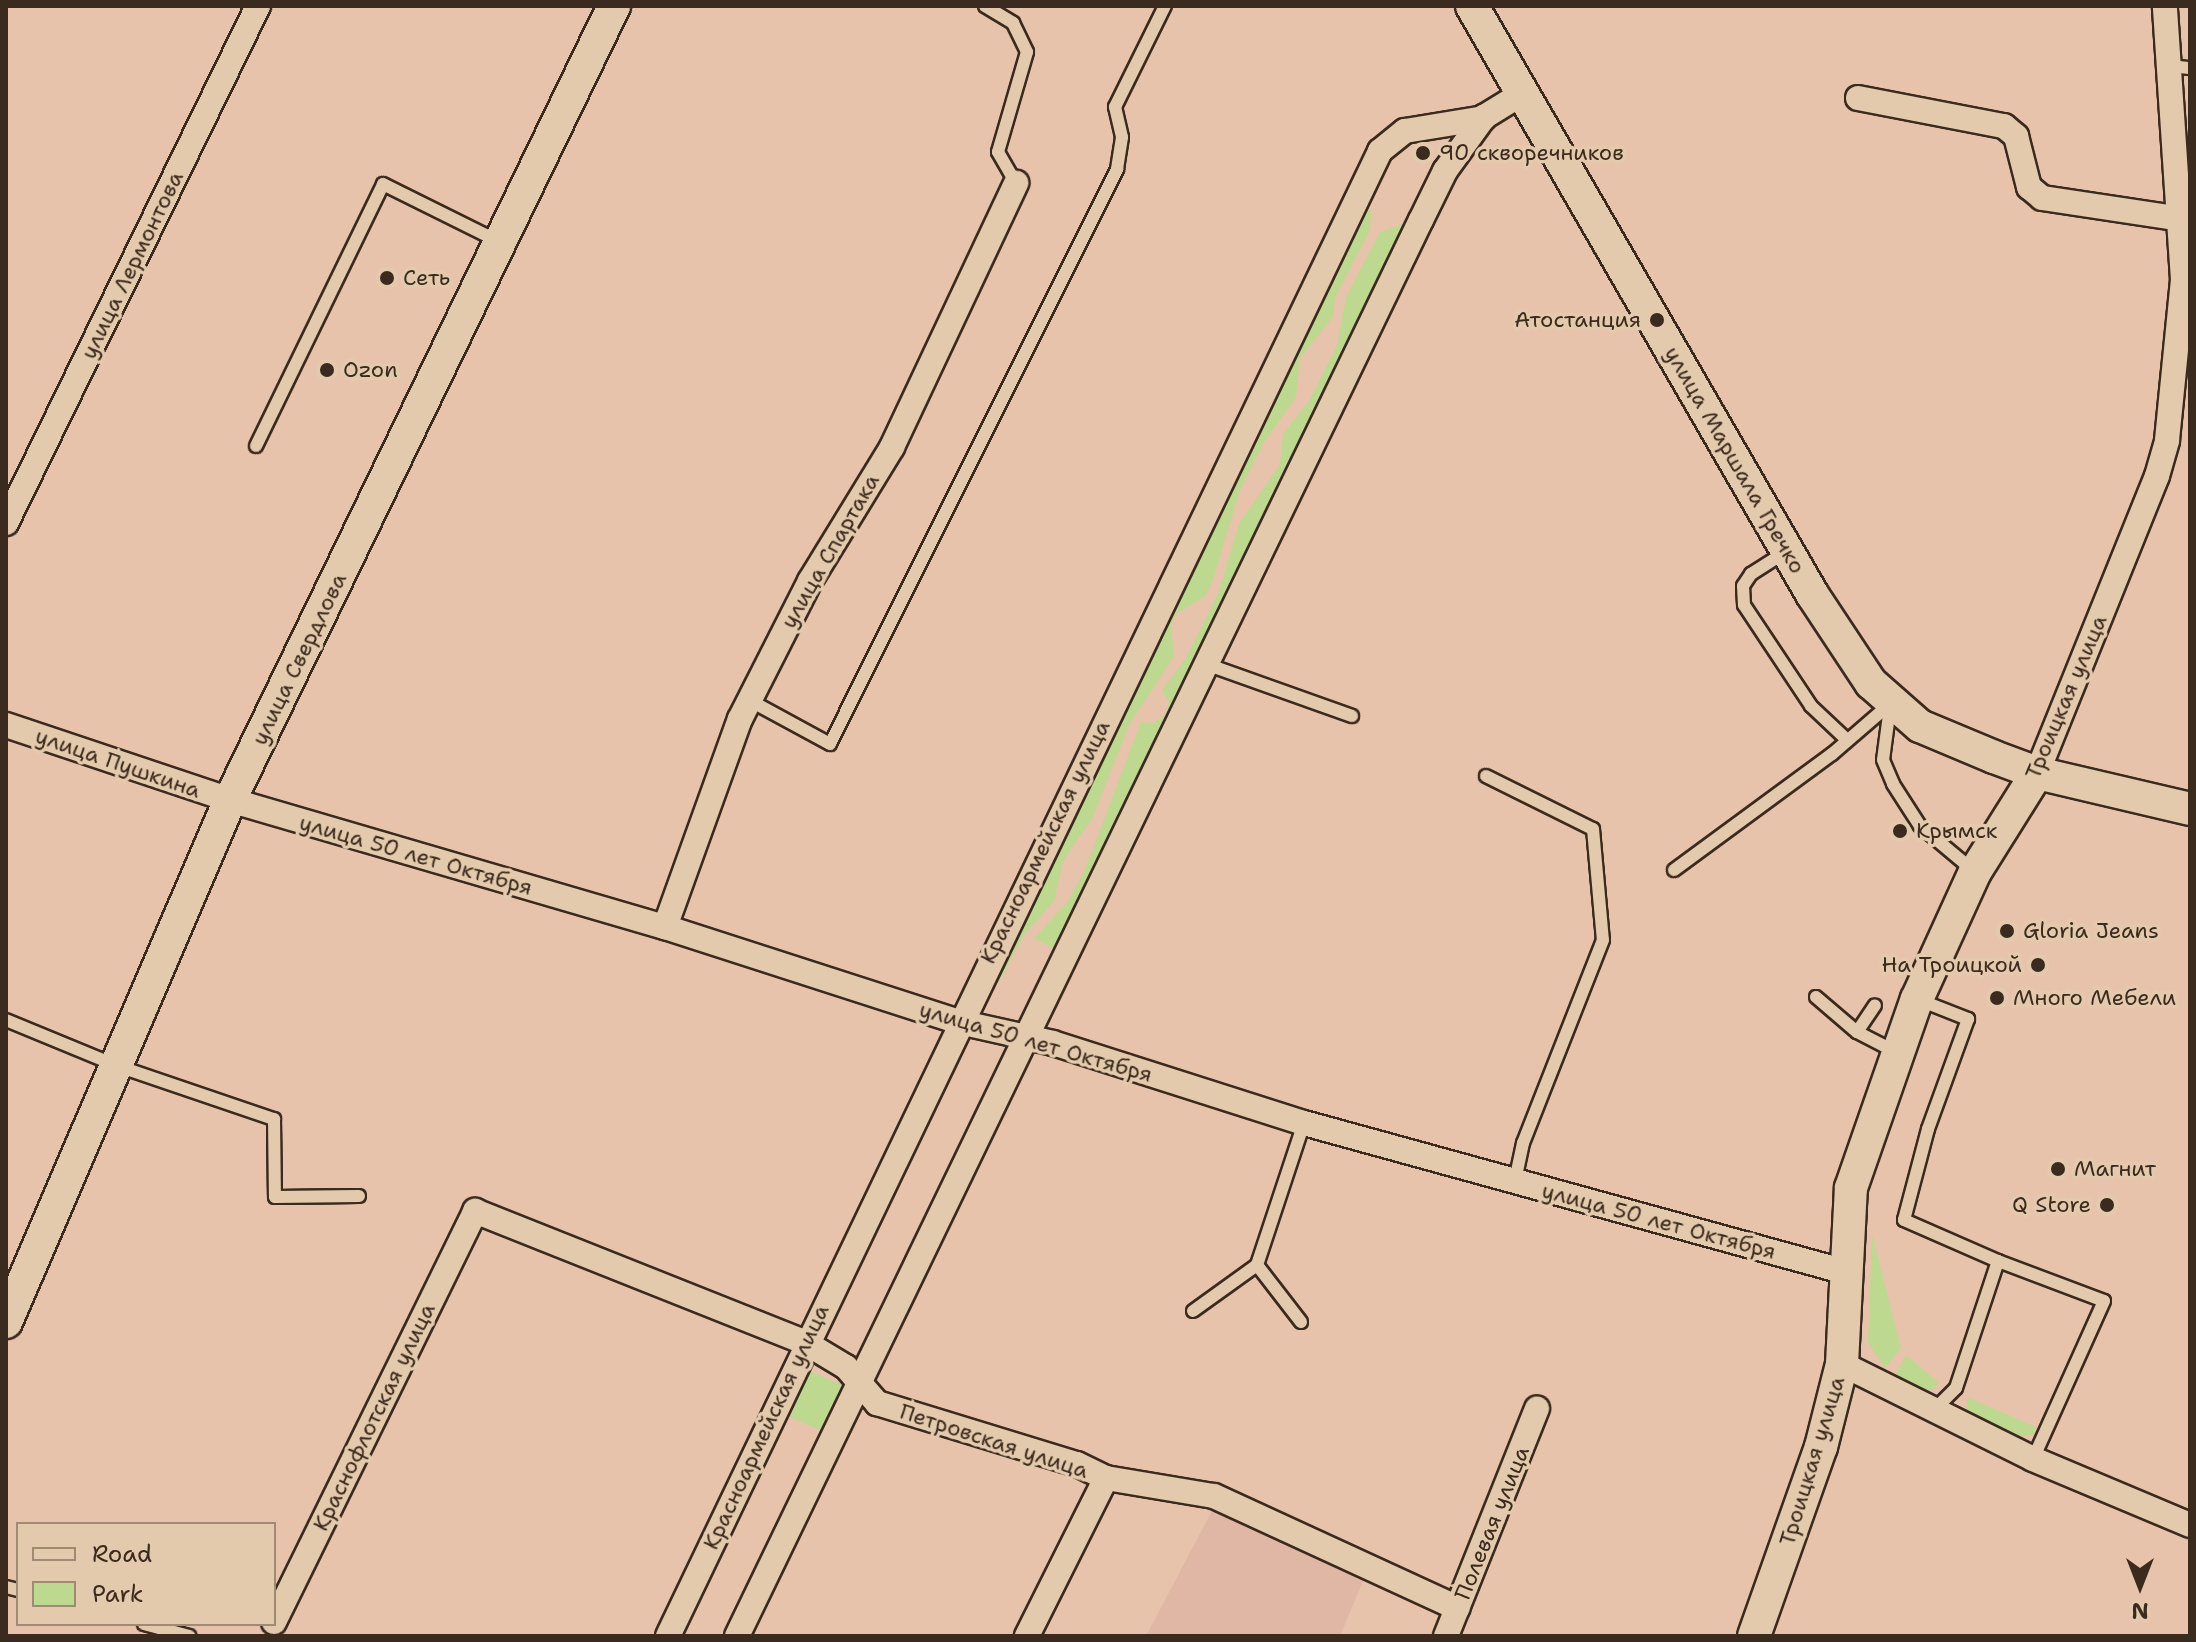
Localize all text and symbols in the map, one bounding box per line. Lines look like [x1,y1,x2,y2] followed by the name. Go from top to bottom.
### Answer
[1439,140,1624,166] place label: 90 скворечников
[1414,144,1432,162] marker: 90 скворечников
[75,167,189,363] street label: улица Лермонтова
[403,265,450,291] place label: Сеть
[378,269,396,287] marker: Сеть
[1514,307,1641,333] place label: Атостанция
[1648,311,1666,329] marker: Атостанция
[1659,342,1811,578] street label: улица Маршала Гречко
[343,357,398,383] place label: Ozon
[318,361,336,379] marker: Ozon
[775,469,885,633] street label: улица Спартака
[246,569,352,749] street label: улица Свердлова
[2020,611,2112,783] street label: Троицкая улица
[975,716,1115,968] street label: Красноармейская улица
[32,722,204,804] street label: улица Пушкина
[296,809,536,901] street label: улица 50 лет Октября
[1916,818,1997,844] place label: Крымск
[1891,822,1909,840] marker: Крымск
[2023,918,2159,944] place label: Gloria Jeans
[1998,922,2016,940] marker: Gloria Jeans
[1881,952,2022,978] place label: На Троицкой
[2029,956,2047,974] marker: На Троицкой
[2013,985,2176,1011] place label: Много Мебели
[1988,989,2006,1007] marker: Много Мебели
[916,996,1156,1088] street label: улица 50 лет Октября
[2074,1156,2156,1182] place label: Магнит
[2049,1160,2067,1178] marker: Магнит
[1539,1177,1779,1265] street label: улица 50 лет Октября
[2012,1192,2091,1218] place label: Q Store
[2098,1196,2116,1214] marker: Q Store
[307,1299,441,1535] street label: Краснофлотская улица
[698,1300,834,1554] street label: Красноармейская улица
[1774,1373,1850,1549] street label: Троицкая улица
[896,1398,1092,1484] street label: Петровская улица
[1449,1442,1535,1604] street label: Полевая улица
[16,1522,276,1626] legend
[92,1538,152,1570] text: Road
[2100,1546,2180,1626] north arrow
[92,1578,144,1610] text: Park
[2131,1596,2149,1625] text: N

